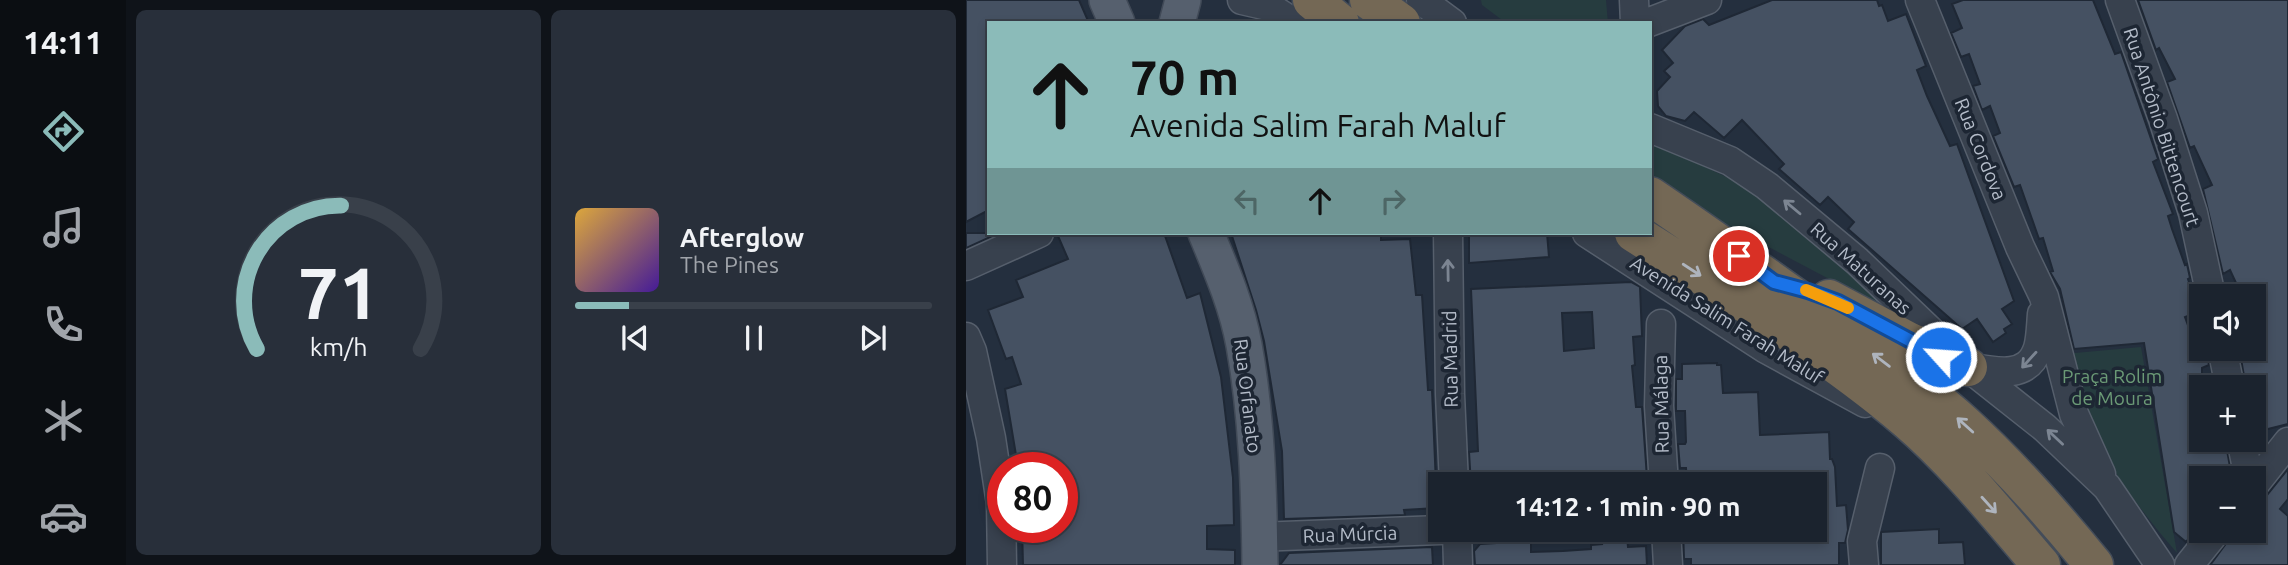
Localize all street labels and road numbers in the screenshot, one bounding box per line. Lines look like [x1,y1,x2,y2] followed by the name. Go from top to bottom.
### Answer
[2119,25,2205,230] street label: Rua Antônio Bittencourt
[1951,95,2011,203] street label: Rua Cordova
[1806,217,1916,319] street label: Rua Maturanas
[1627,252,1828,389] street label: Avenida Salim Farah Maluf
[1438,310,1462,408] street label: Rua Madrid
[1230,338,1266,454] street label: Rua Orfanato
[1649,355,1673,453] street label: Rua Málaga
[1302,521,1398,547] street label: Rua Múrcia

